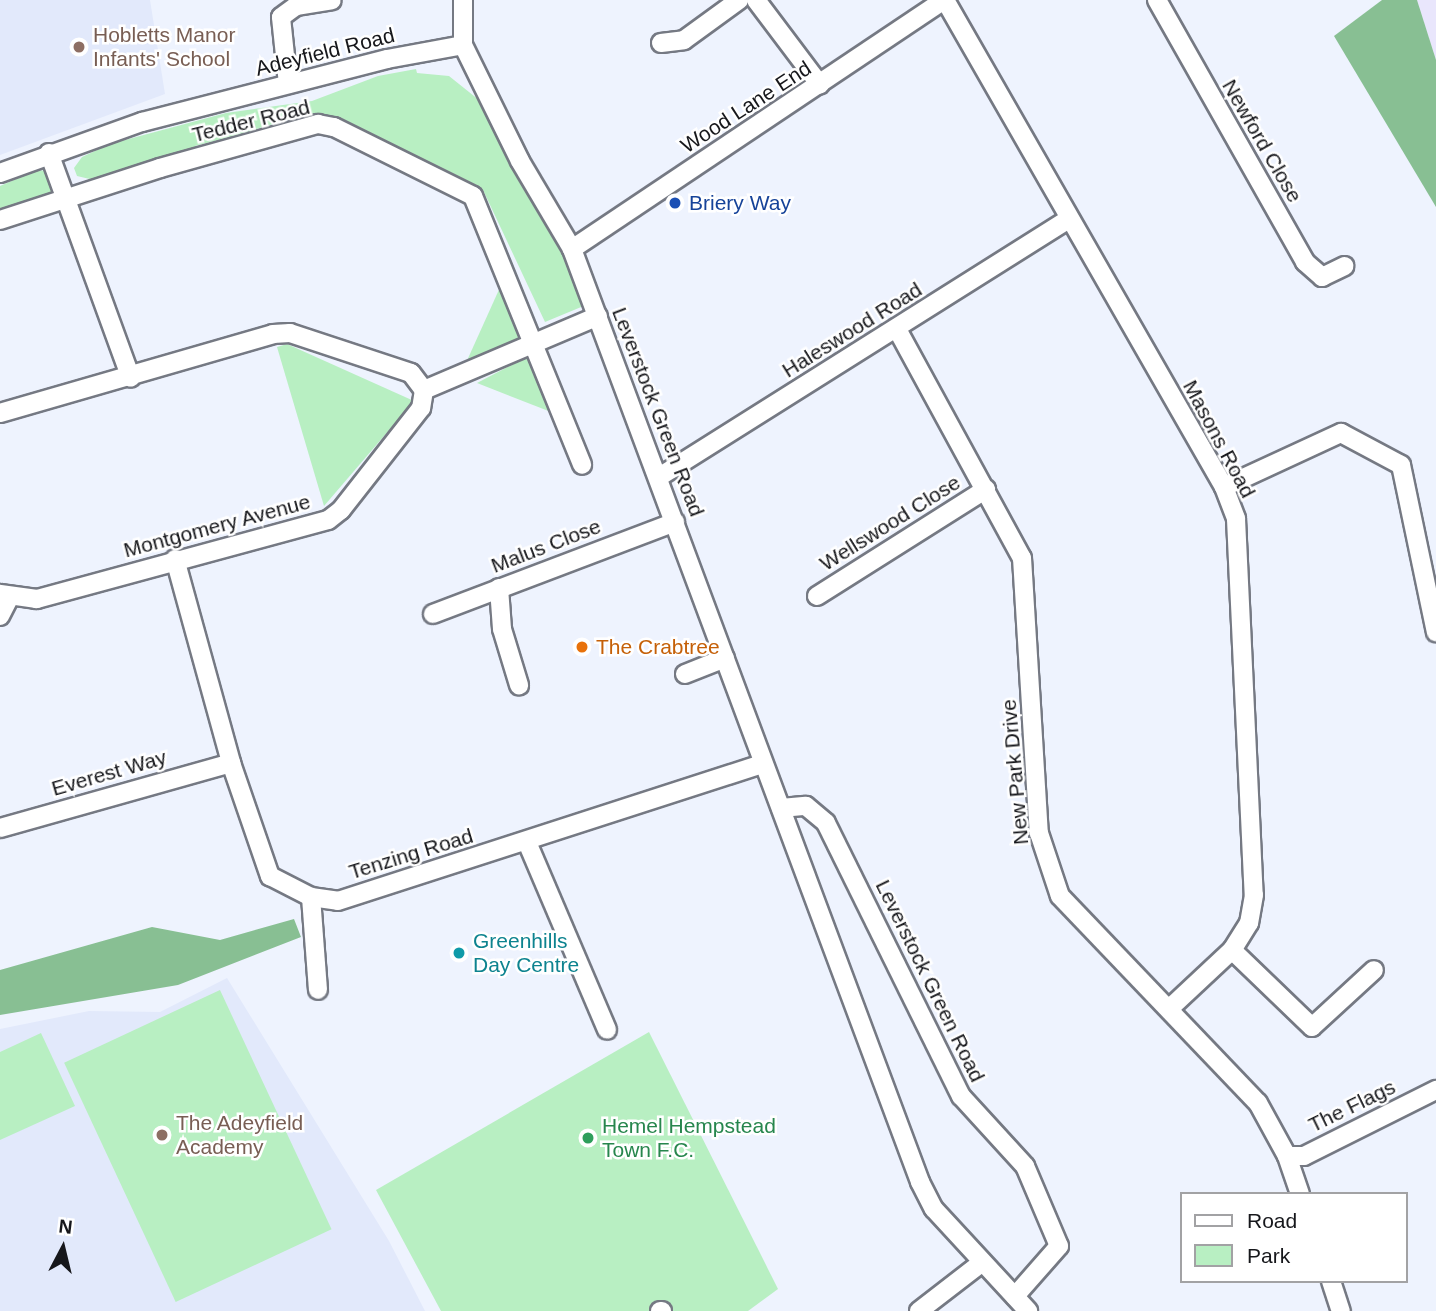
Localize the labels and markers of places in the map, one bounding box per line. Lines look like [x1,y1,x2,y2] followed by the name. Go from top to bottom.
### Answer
[93,22,235,72] place label: Hobletts Manor Infants' School
[71,39,87,55] marker: Hobletts Manor Infants' School
[689,190,791,216] place label: Briery Way
[667,195,683,211] marker: Briery Way
[596,634,720,660] place label: The Crabtree
[574,639,590,655] marker: The Crabtree
[473,928,579,978] place label: Greenhills Day Centre
[451,945,467,961] marker: Greenhills Day Centre
[176,1110,304,1160] place label: The Adeyfield Academy
[602,1113,776,1163] place label: Hemel Hempstead Town F.C.
[154,1127,170,1143] marker: The Adeyfield Academy
[580,1130,596,1146] marker: Hemel Hempstead Town F.C.

